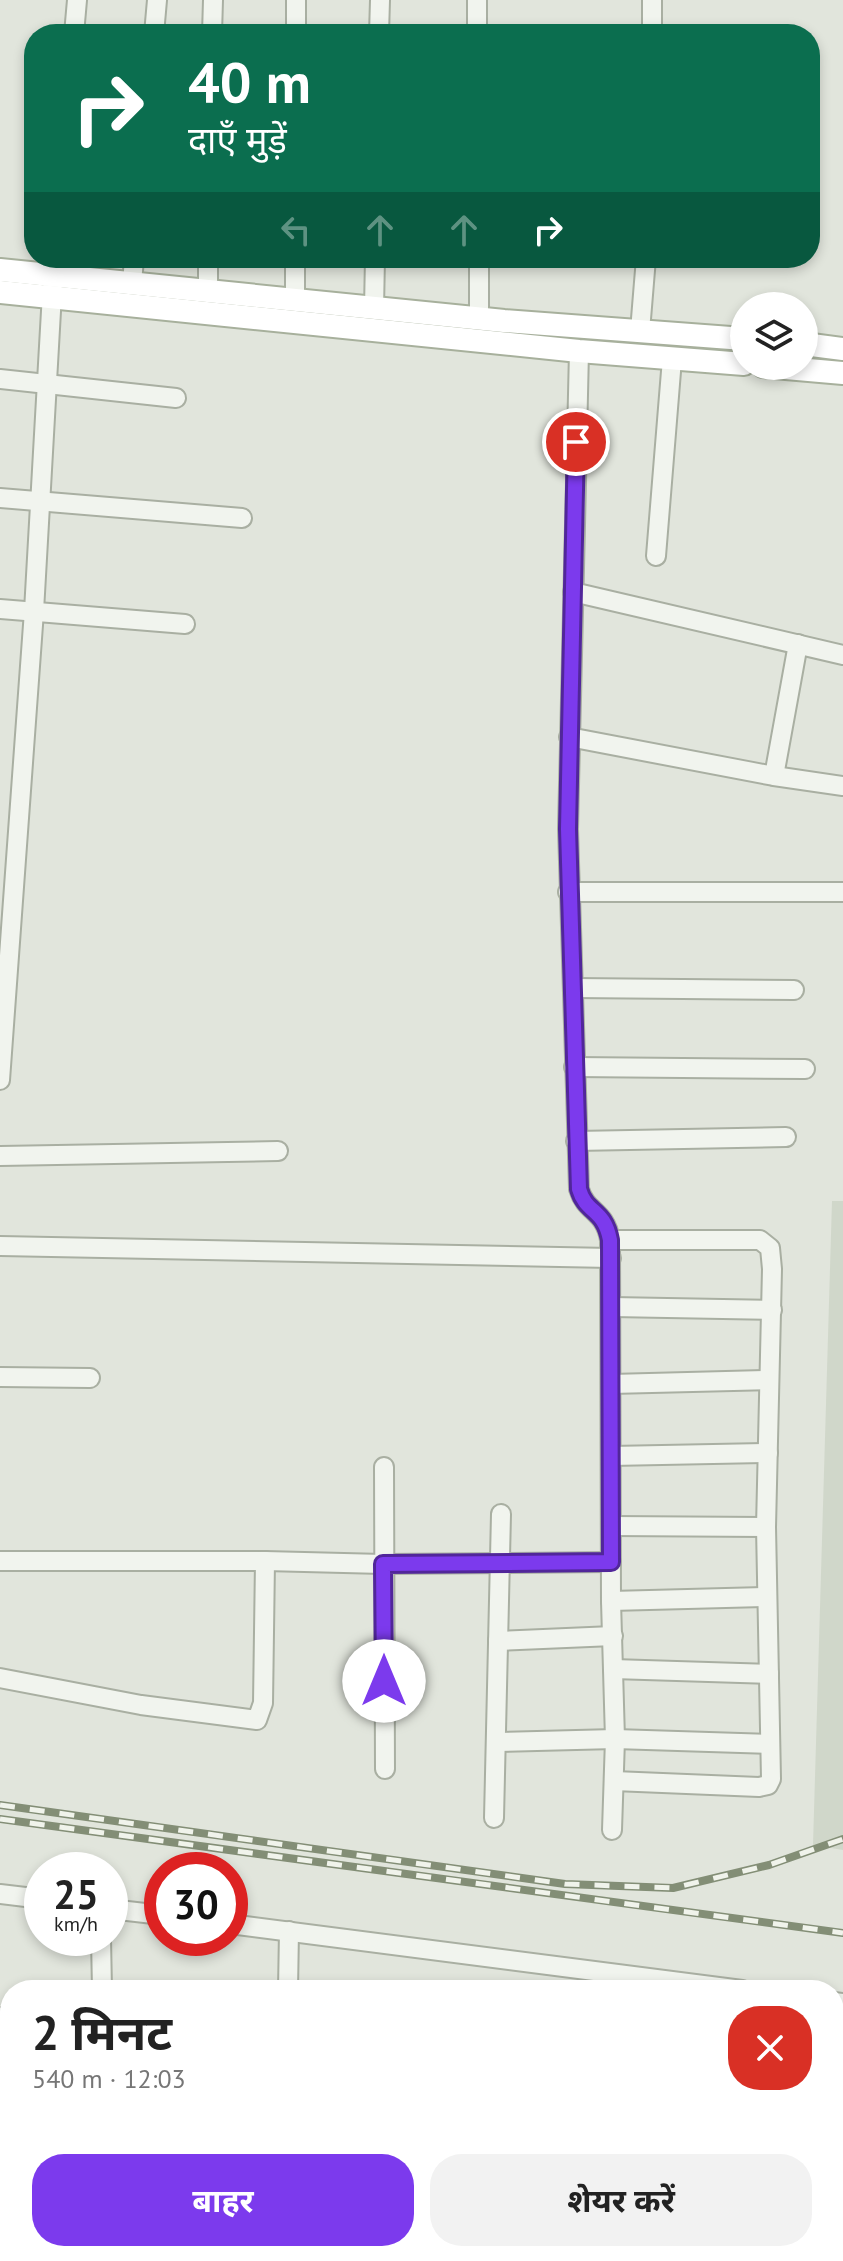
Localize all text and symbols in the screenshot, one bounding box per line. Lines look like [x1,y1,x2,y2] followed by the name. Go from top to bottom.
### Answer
[188,46,311,118] text: 40 m
[56,56,160,160] icon: right
[188,116,287,163] text: दाएँ मुड़ें
[274,208,318,252] icon: left
[358,208,402,252] icon: ahead
[442,208,486,252] icon: ahead
[526,208,570,252] icon: right
[730,292,818,380] map controls
[730,292,818,380] button: layers
[542,408,610,476] pin
[554,420,598,464] icon: arrive
[342,1639,426,1723] position arrow
[144,1852,248,1956] speed limit sign: 30
[53,1868,99,1920] text: 25
[54,1911,98,1937] text: km/h
[32,2001,172,2063] text: 2 मिनट
[728,2006,812,2090] button: close
[32,2062,186,2095] text: 540 m · 12:03
[32,2154,414,2246] button: बाहर
[430,2154,812,2246] button: शेयर करें

